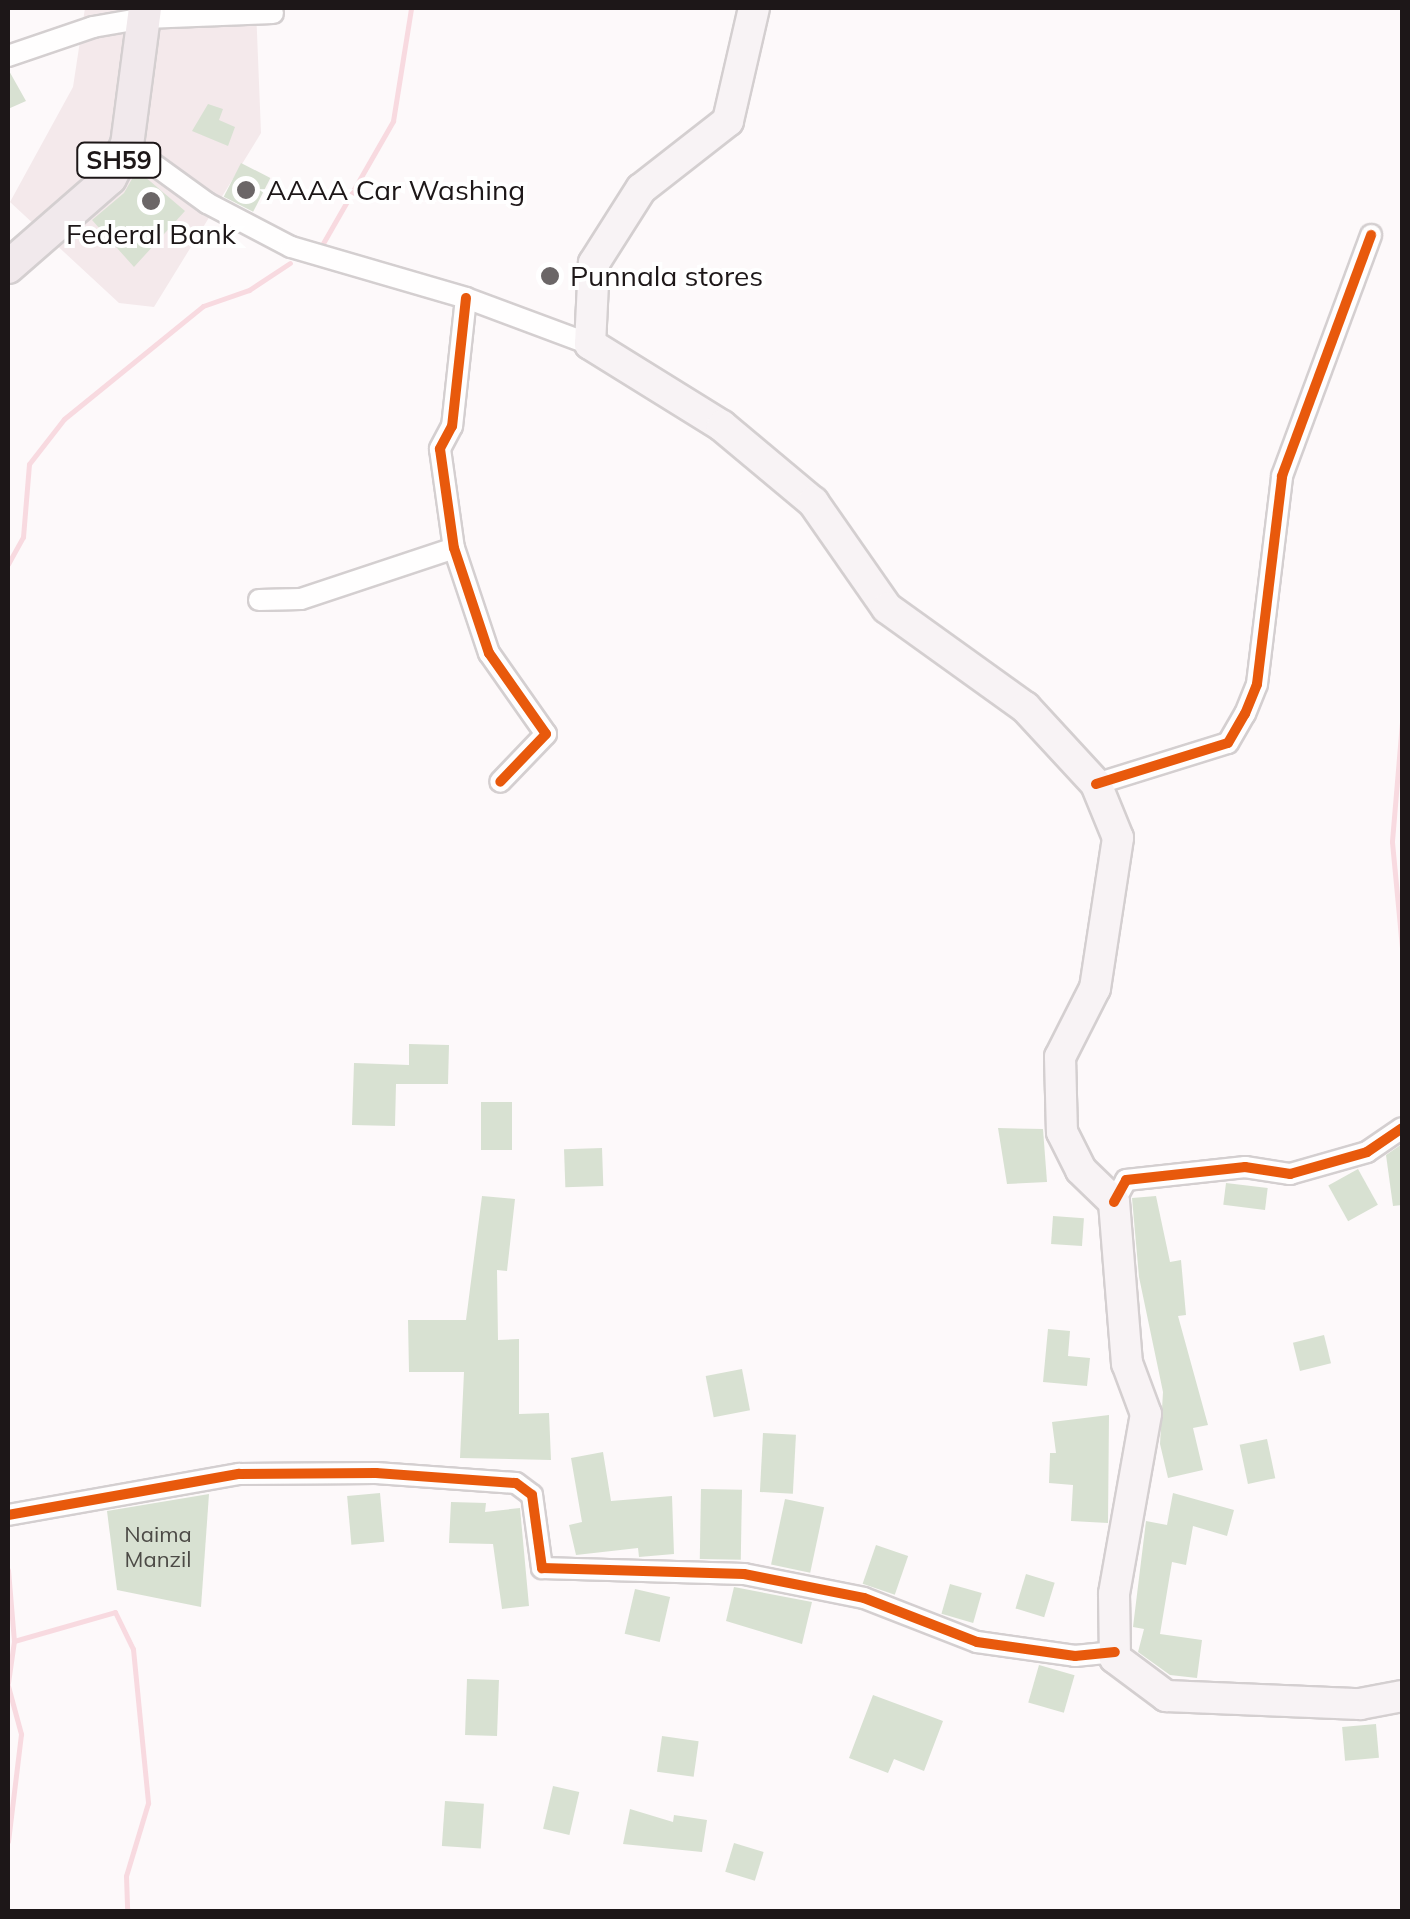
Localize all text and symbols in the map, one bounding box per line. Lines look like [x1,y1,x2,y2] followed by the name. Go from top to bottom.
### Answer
[74,140,164,180] road number: SH59
[266,173,525,207] place label: AAAA Car Washing
[235,179,257,201] marker: AAAA Car Washing
[140,190,162,212] marker: Federal Bank
[66,217,236,251] place label: Federal Bank
[570,259,763,293] place label: Punnala stores
[539,265,561,287] marker: Punnala stores
[124,1521,192,1572] house number: Naima Manzil

